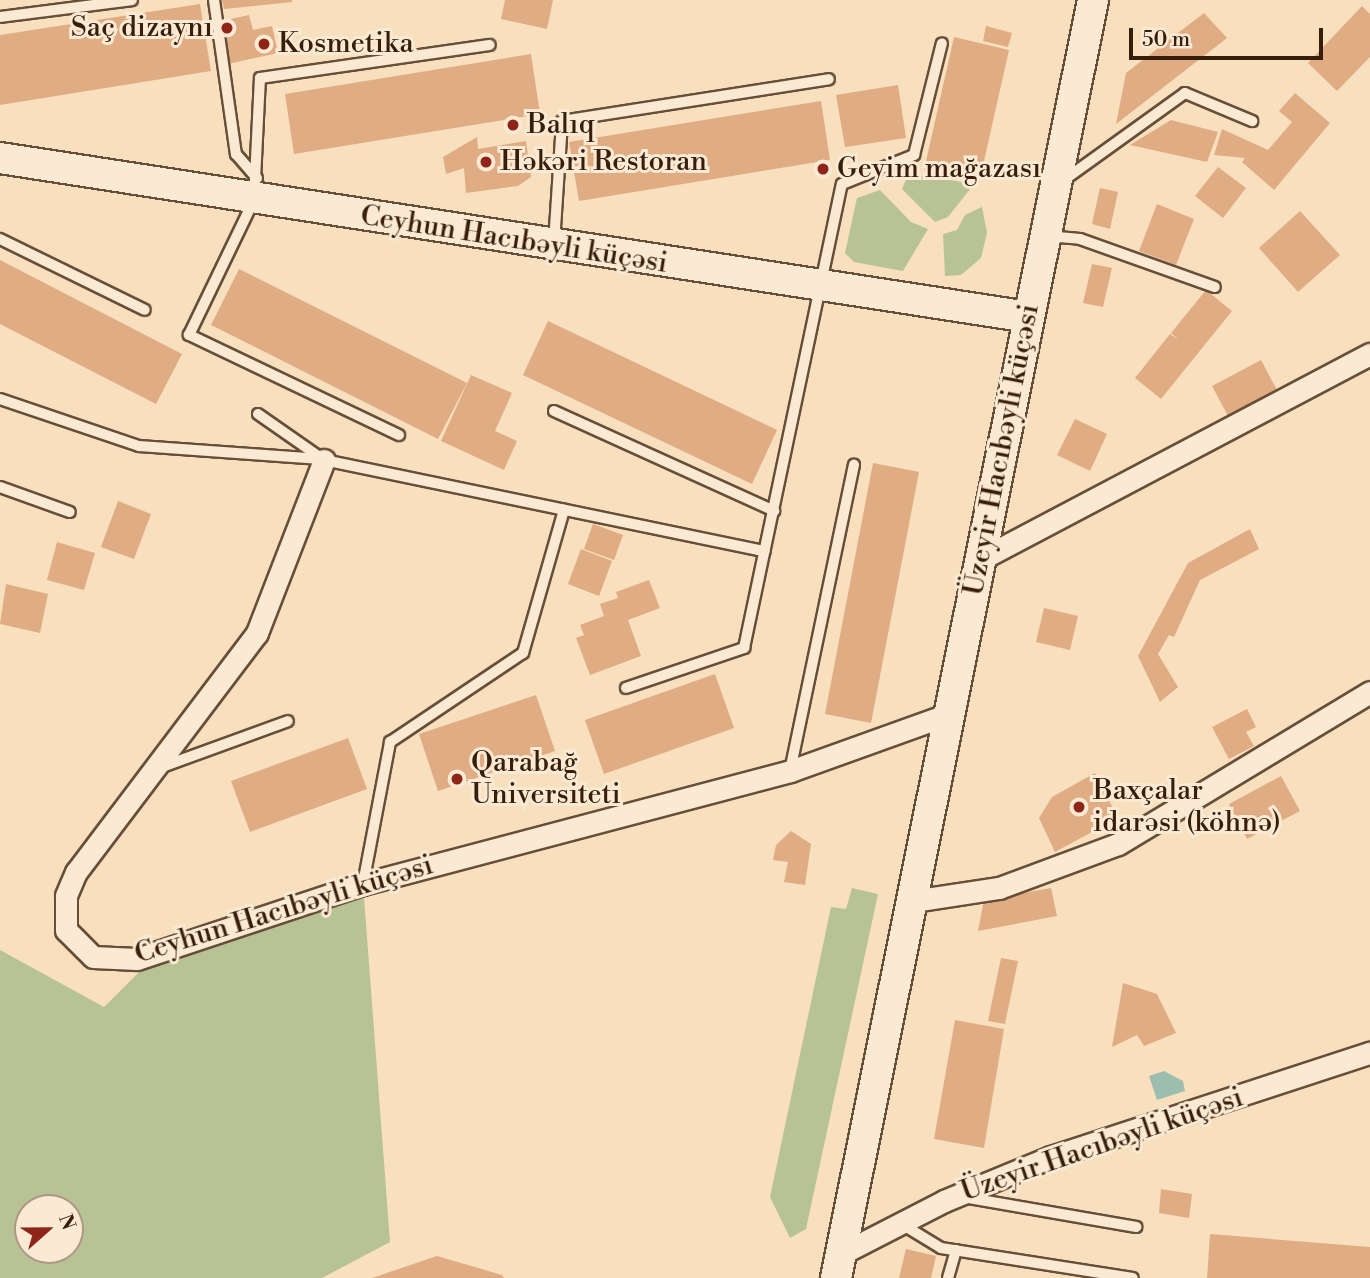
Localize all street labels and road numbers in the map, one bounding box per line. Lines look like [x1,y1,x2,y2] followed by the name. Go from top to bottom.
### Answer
[358,199,670,281] street label: Ceyhun Hacıbəyli küçəsi
[957,301,1047,599] street label: Üzeyir Hacıbəyli küçəsi
[131,849,437,971] street label: Ceyhun Hacıbəyli küçəsi
[956,1081,1248,1209] street label: Üzeyir Hacıbəyli küçəsi

